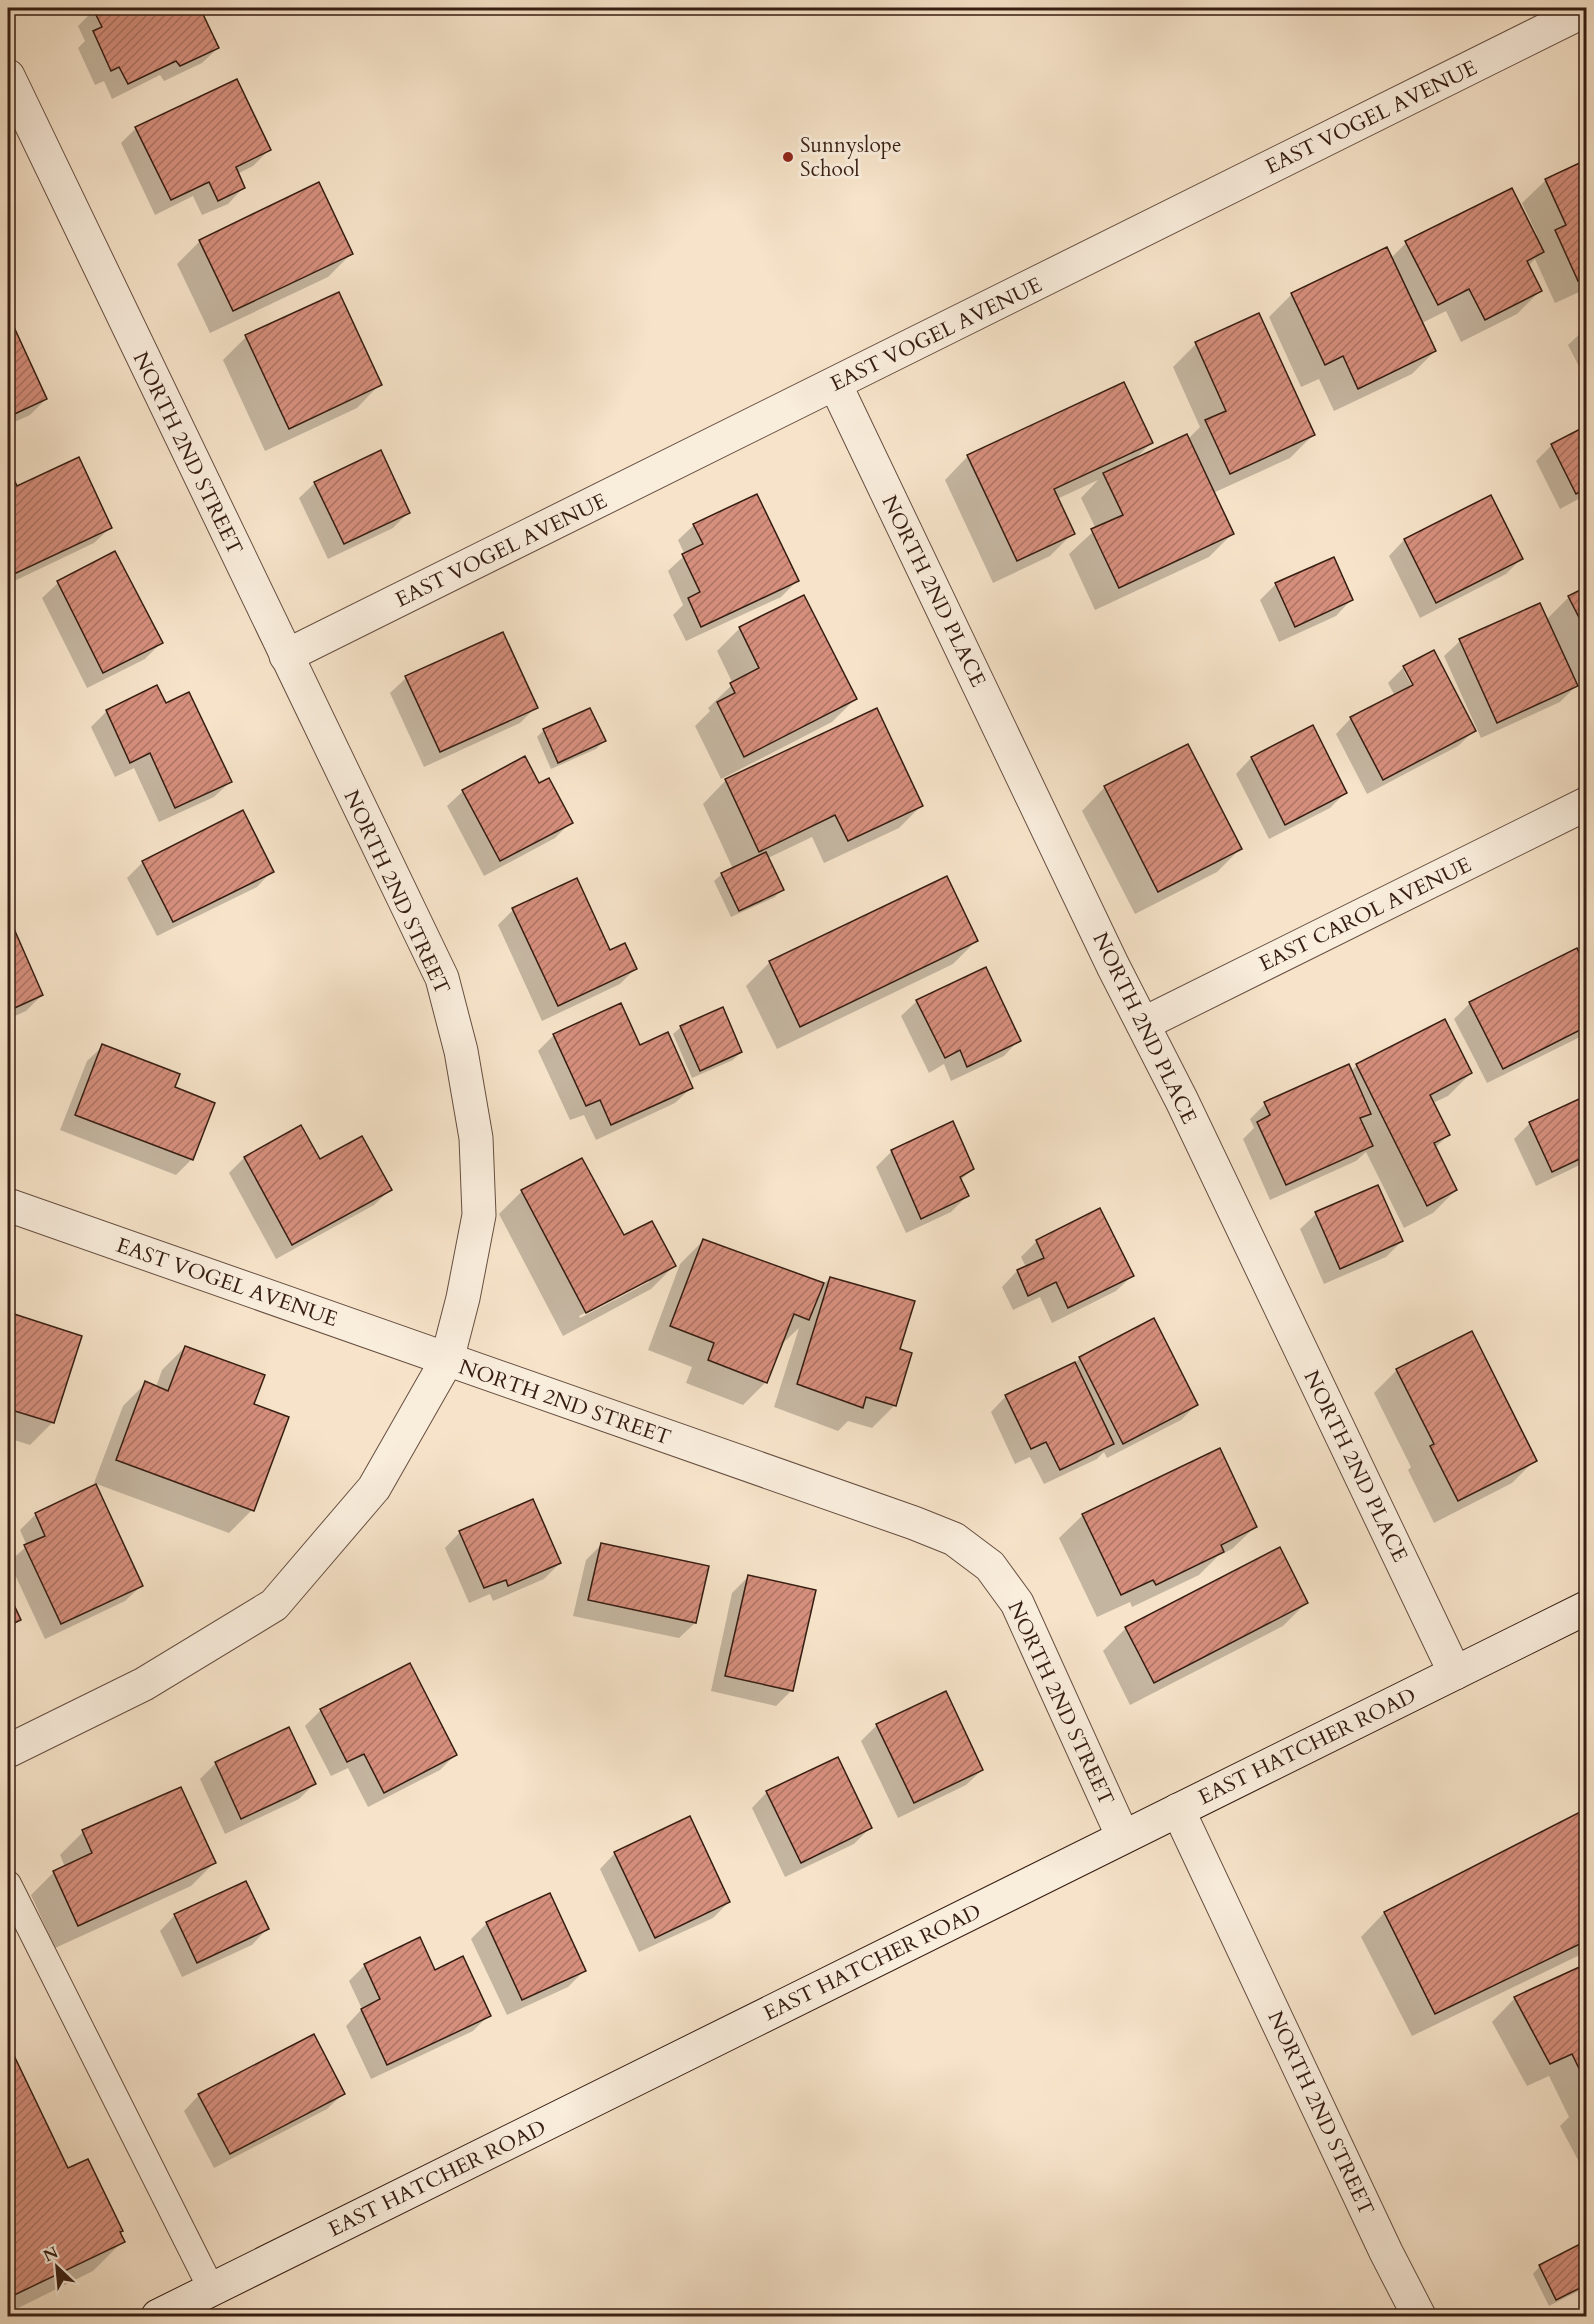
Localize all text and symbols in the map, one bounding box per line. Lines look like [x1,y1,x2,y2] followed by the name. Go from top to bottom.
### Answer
[1260,53,1482,181] street label: EAST VOGEL AVENUE
[800,131,901,184] place label: Sunnyslope School
[781,150,795,164] marker: Sunnyslope School
[825,270,1047,398] street label: EAST VOGEL AVENUE
[126,347,249,560] street label: NORTH 2ND STREET
[390,486,612,614] street label: EAST VOGEL AVENUE
[875,491,993,692] street label: NORTH 2ND PLACE
[336,785,457,999] street label: NORTH 2ND STREET
[1254,850,1476,979] street label: EAST CAROL AVENUE
[1086,928,1204,1129] street label: NORTH 2ND PLACE
[112,1231,341,1334] street label: EAST VOGEL AVENUE
[455,1353,675,1452] street label: NORTH 2ND STREET
[1297,1366,1415,1567] street label: NORTH 2ND PLACE
[1000,1596,1121,1810] street label: NORTH 2ND STREET
[1194,1681,1421,1812] street label: EAST HATCHER ROAD
[759,1897,986,2028] street label: EAST HATCHER ROAD
[1260,2006,1381,2220] street label: NORTH 2ND STREET
[324,2113,551,2244] street label: EAST HATCHER ROAD
[27,2237,87,2297] north arrow
[40,2241,62,2267] text: N

